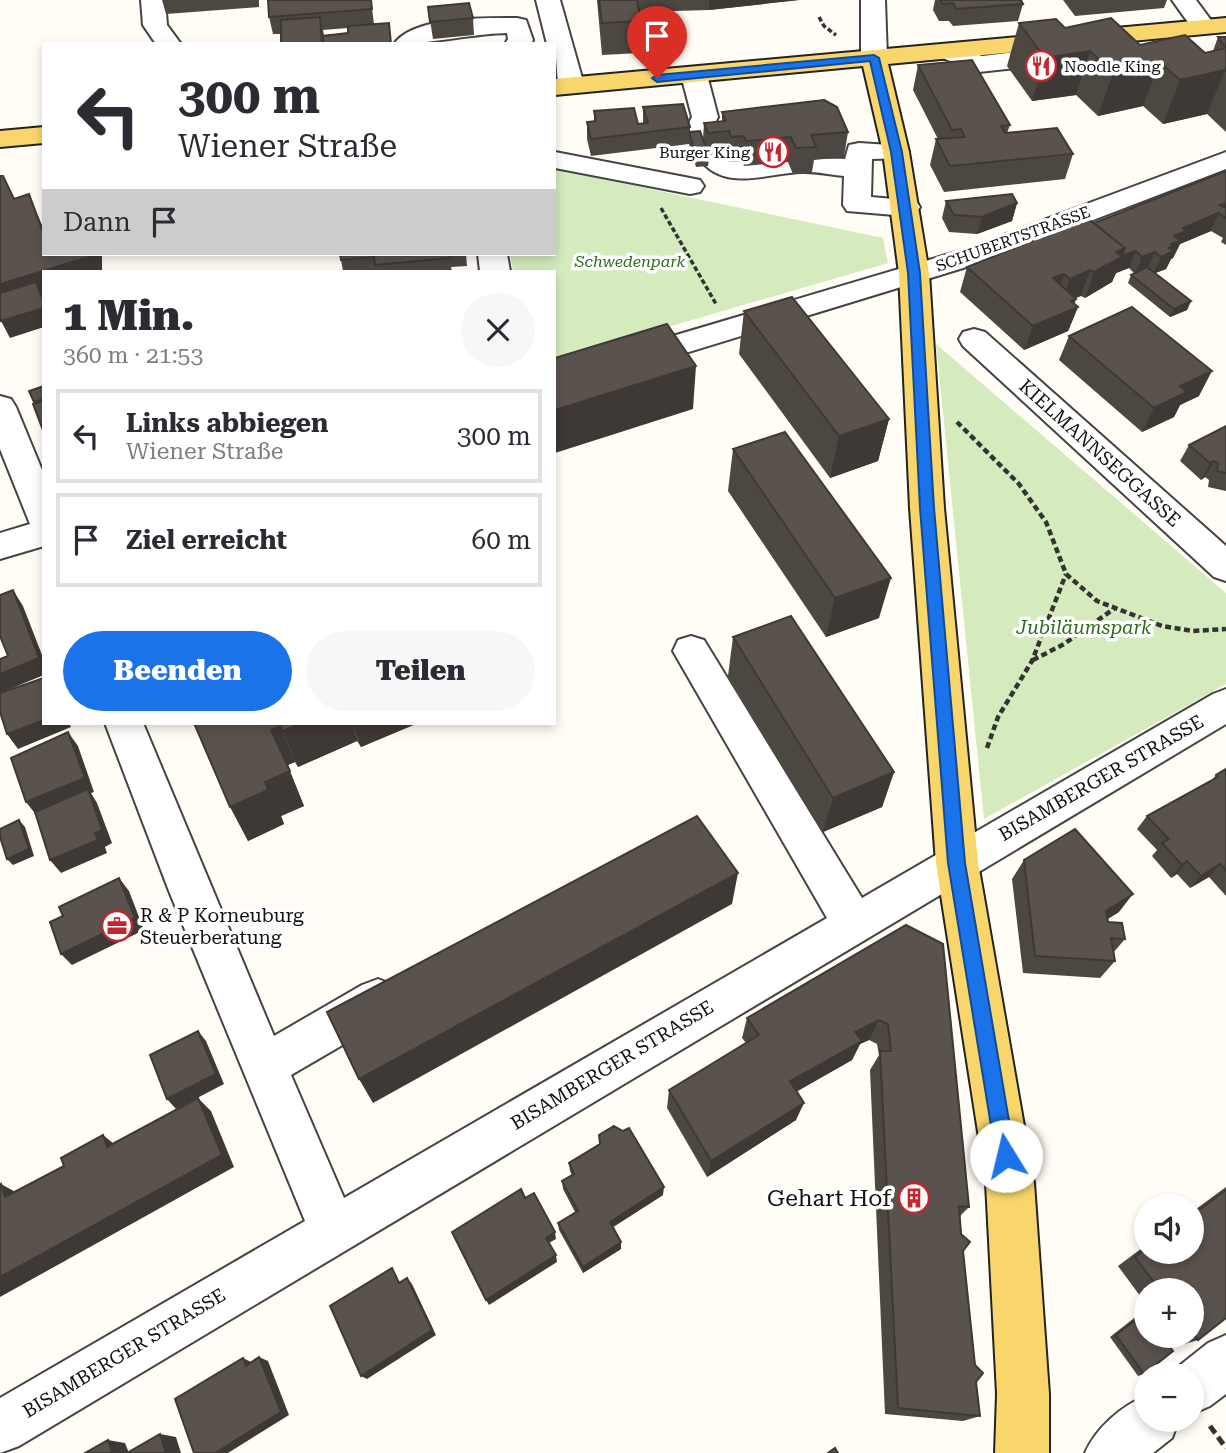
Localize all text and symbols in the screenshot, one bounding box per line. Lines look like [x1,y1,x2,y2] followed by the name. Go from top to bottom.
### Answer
[627,6,687,78] pin
[638,17,676,55] icon: arrive
[1024,49,1058,83] restaurant icon: Noodle King
[1064,57,1161,76] place label: Noodle King
[178,68,320,125] text: 300 m
[63,70,154,161] icon: left
[178,127,397,165] text: Wiener Straße
[756,135,790,169] restaurant icon: Burger King
[659,143,751,162] place label: Burger King
[933,202,1093,276] street label: SCHUBERTSTRASSE
[145,203,183,241] icon: arrive
[63,207,131,237] text: Dann
[574,252,686,271] park label: Schwedenpark
[63,291,195,340] text: 1 Min.
[461,293,535,367] button: close
[63,342,203,369] text: 360 m · 21:53
[1014,374,1186,532] street label: KIELMANNSEGGASSE
[126,408,329,438] text: Links abbiegen
[67,417,105,455] icon: left
[457,421,531,451] text: 300 m
[126,438,283,465] text: Wiener Straße
[67,521,105,559] icon: arrive
[126,525,287,555] text: Ziel erreicht
[472,525,531,555] text: 60 m
[1016,616,1152,639] park label: Jubiläumspark
[63,631,292,711] button: Beenden
[306,631,535,711] button: Teilen
[995,710,1207,846] street label: BISAMBERGER STRASSE
[140,904,304,949] place label: R & P Korneuburg Steuerberatung
[100,909,134,943] office icon: R & P Korneuburg Steuerberatung
[506,995,718,1135] street label: BISAMBERGER STRASSE
[969,1119,1043,1193] position arrow
[897,1181,931,1215] building icon: Gehart Hof
[767,1185,892,1212] place label: Gehart Hof
[1134,1194,1204,1432] map controls
[1134,1194,1204,1264] button: sound
[1134,1278,1204,1348] button: +
[18,1283,230,1423] street label: BISAMBERGER STRASSE
[1134,1362,1204,1432] button: −

